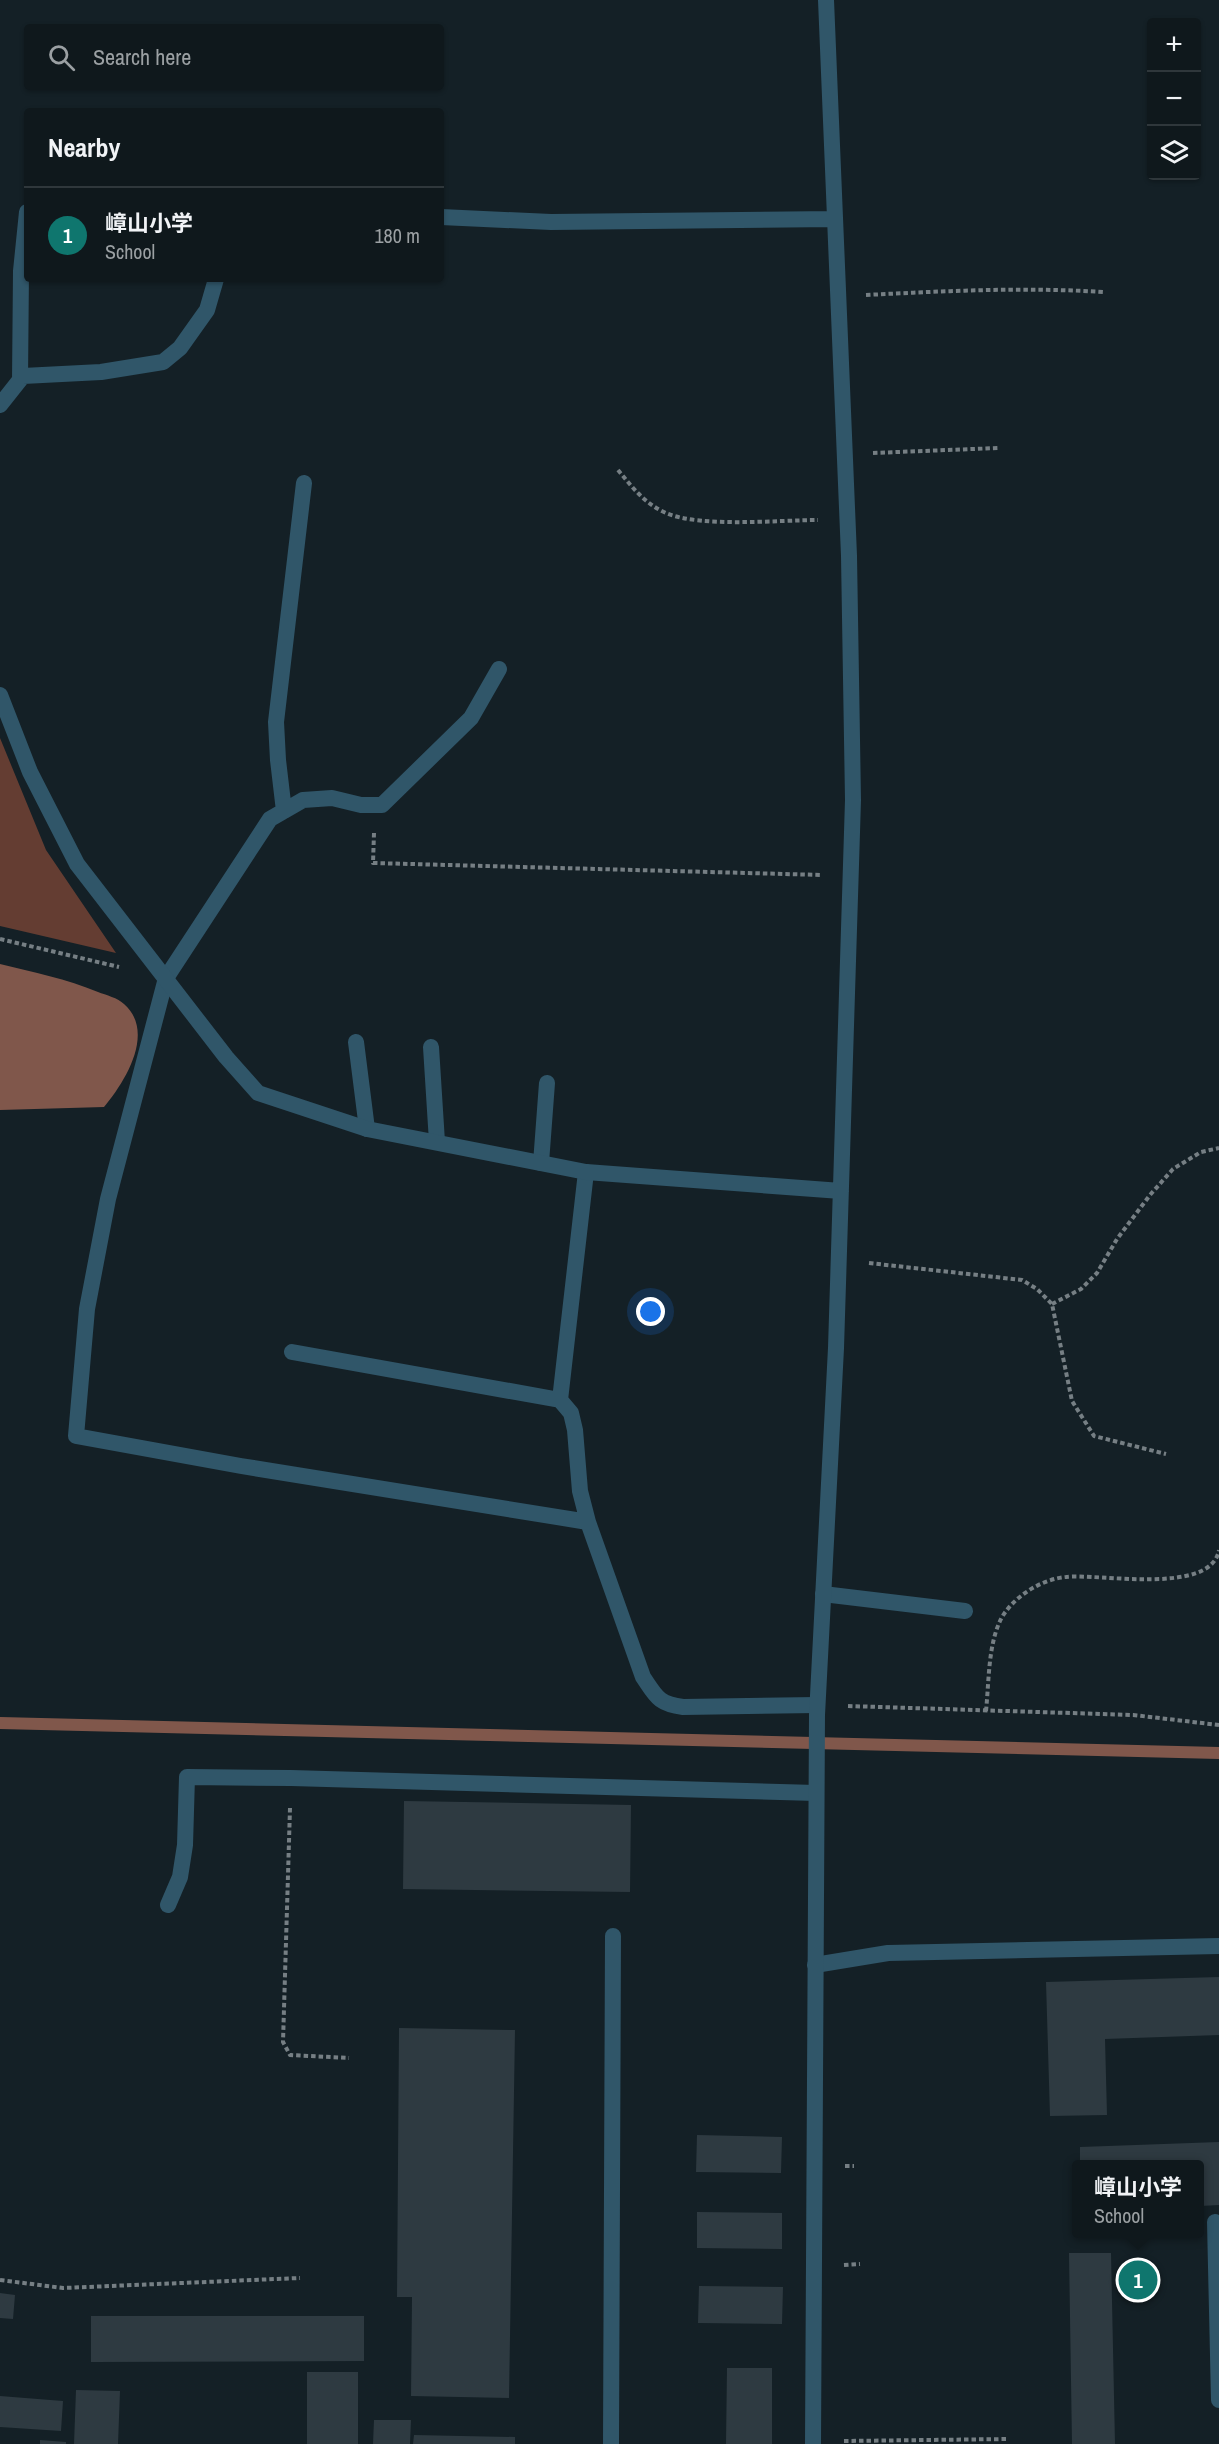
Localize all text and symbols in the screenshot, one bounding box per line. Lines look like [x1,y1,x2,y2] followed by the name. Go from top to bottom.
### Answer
[1147,18,1201,180] map controls
[1147,18,1201,72] button: +
[24,24,444,90] search box
[45,41,78,74] icon: search
[93,42,191,72] text: Search here
[1147,72,1201,126] button: −
[1147,126,1201,180] button: layers
[48,130,120,165] text: Nearby
[105,208,193,238] text: 嶂山小学
[63,222,72,249] text: 1
[374,222,420,249] text: 180 m
[105,238,155,265] text: School
[636,1297,665,1326] your location
[1072,2160,1204,2238] popup
[1094,2172,1182,2202] text: 嶂山小学
[1094,2202,1144,2229] text: School
[1118,2258,1158,2302] pin: 1

